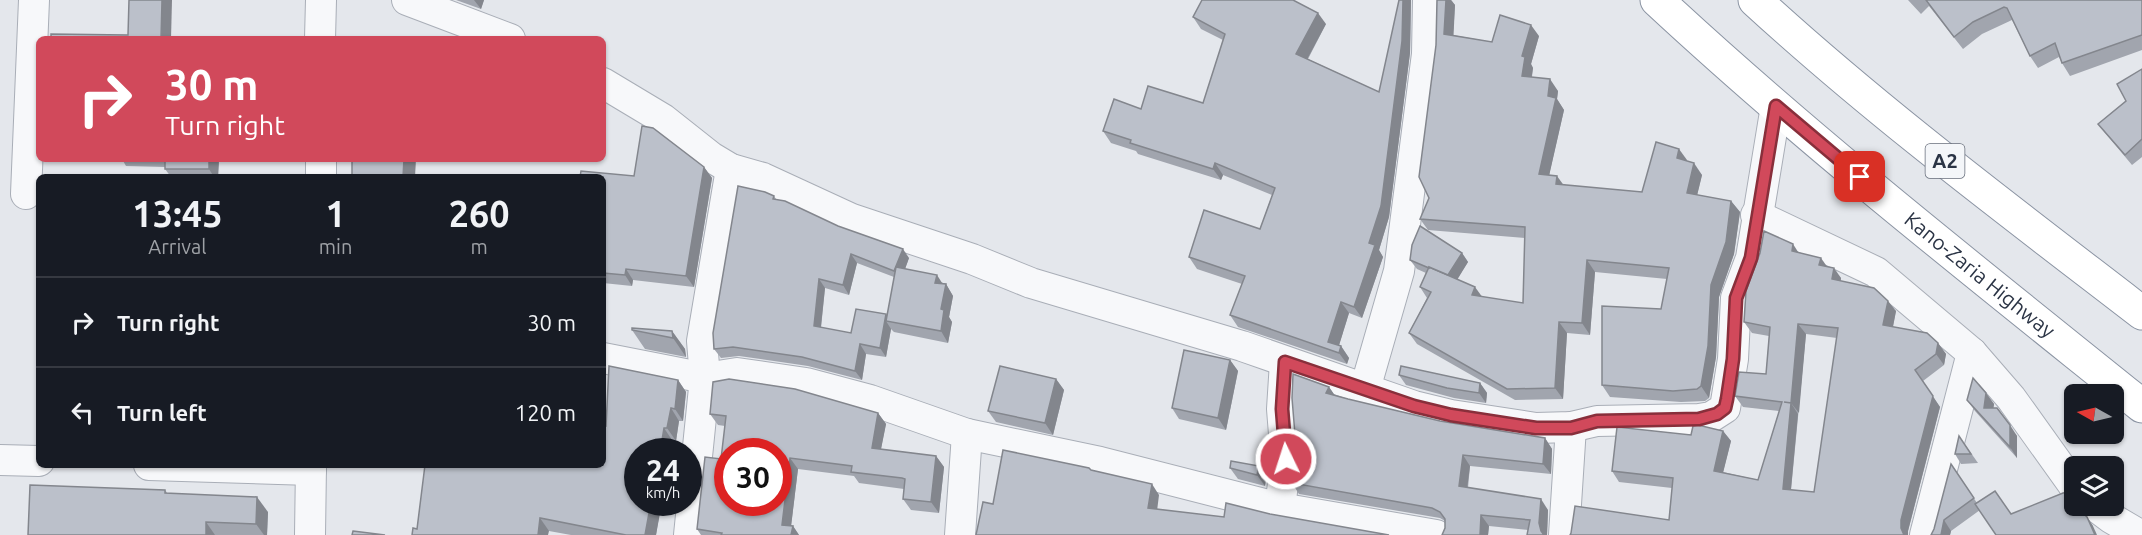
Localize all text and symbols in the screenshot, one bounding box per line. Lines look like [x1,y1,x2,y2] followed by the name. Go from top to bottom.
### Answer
[66,60,144,138] icon: right
[165,61,259,108] text: 30 m
[165,110,285,140] text: Turn right
[1926,144,1964,178] road number: A2
[1834,151,1885,202] pin
[1843,160,1876,193] icon: arrive
[132,193,222,234] text: 13:45
[325,193,346,234] text: 1
[449,193,510,234] text: 260
[1900,206,2060,342] street label: Kano-Zaria Highway
[148,235,207,258] text: Arrival
[319,235,352,258] text: min
[471,235,488,258] text: m
[66,306,99,339] icon: right
[117,310,219,335] text: Turn right
[527,310,576,335] text: 30 m
[2064,384,2124,444] north arrow
[2064,384,2124,516] map controls
[66,396,99,429] icon: left
[117,400,207,425] text: Turn left
[515,400,576,425] text: 120 m
[1254,427,1318,491] position arrow
[714,438,792,516] speed limit sign: 30
[646,453,680,487] text: 24
[2064,456,2124,516] button: layers
[646,484,680,501] text: km/h

